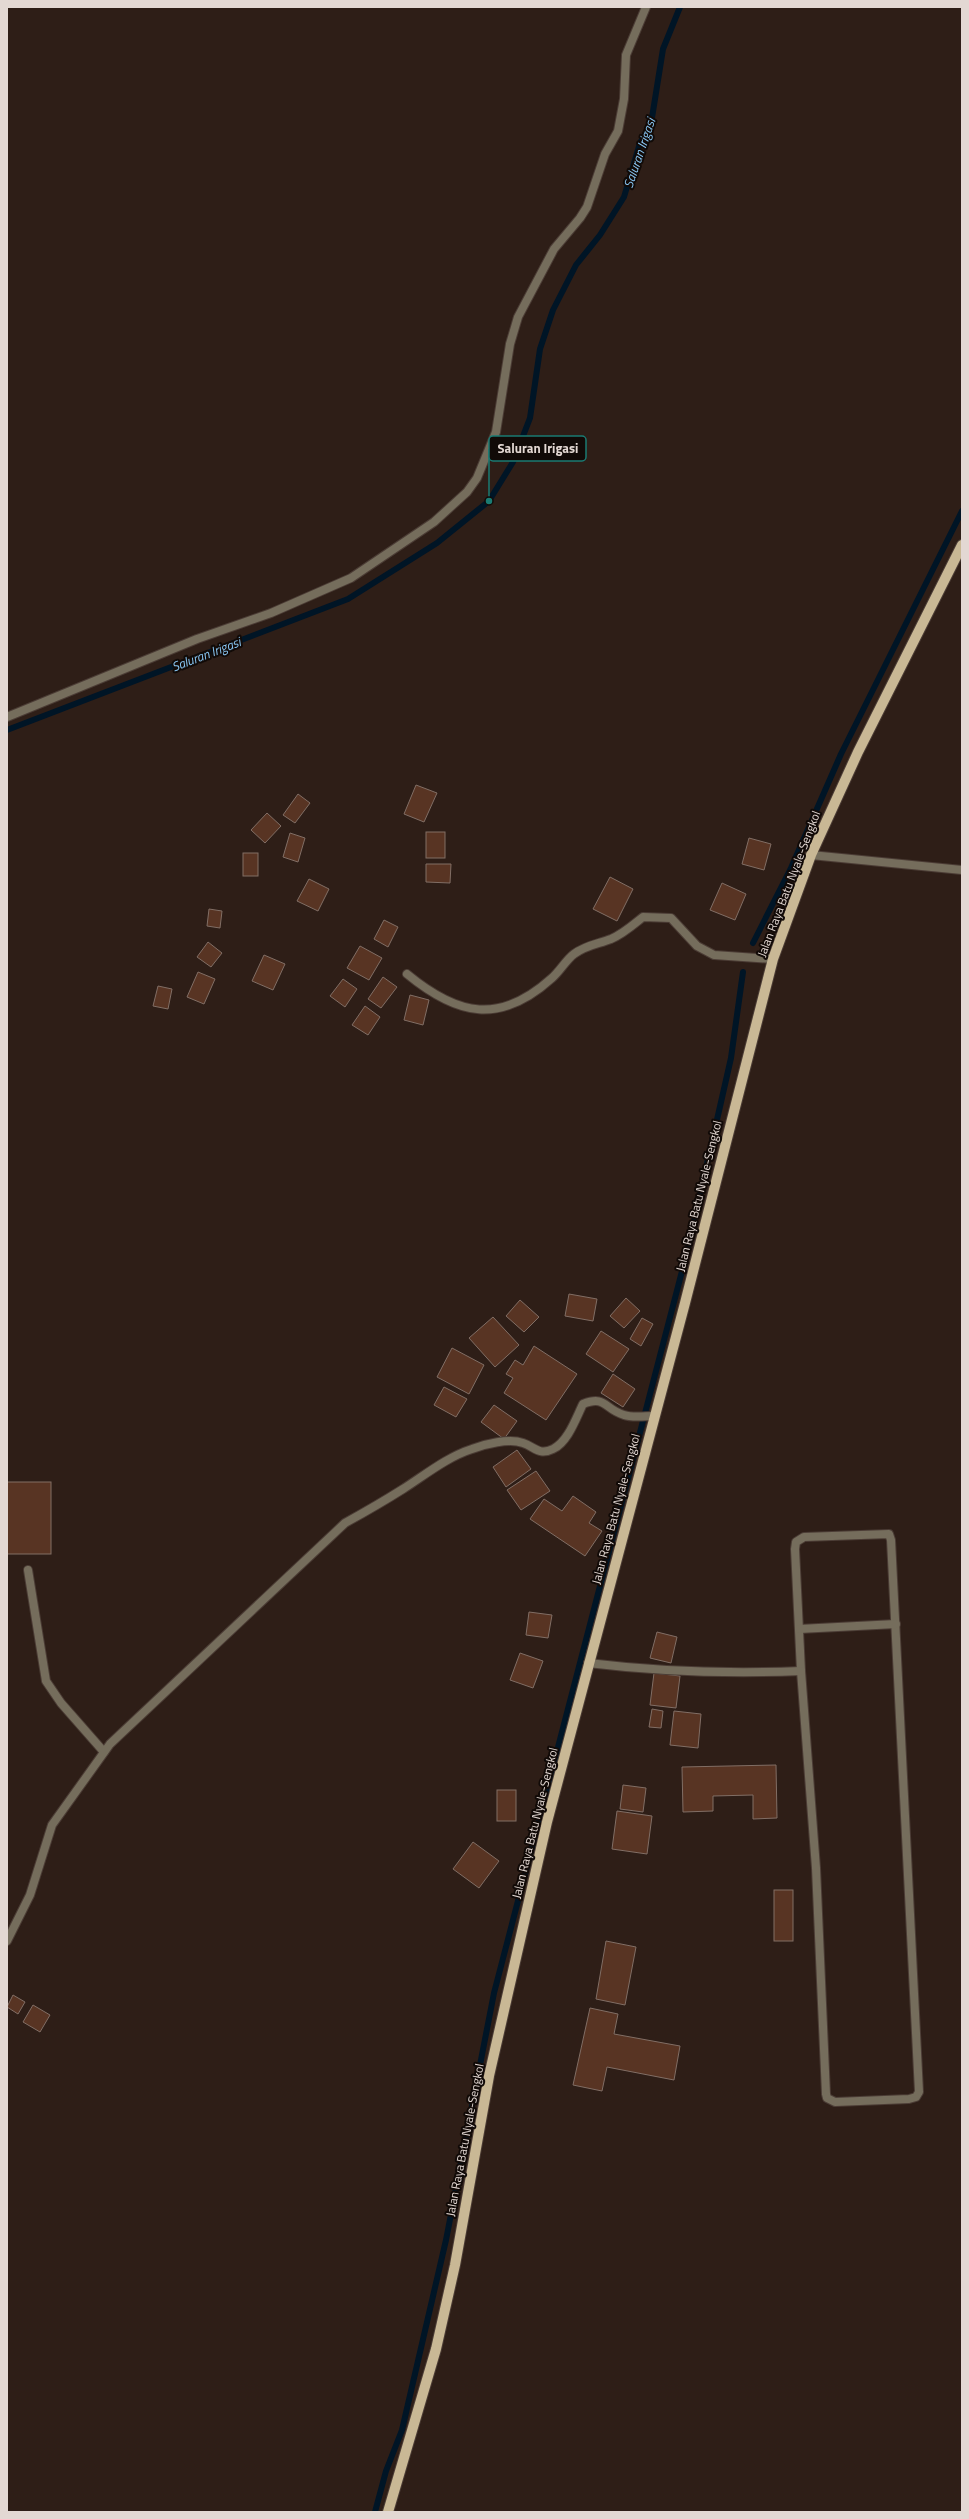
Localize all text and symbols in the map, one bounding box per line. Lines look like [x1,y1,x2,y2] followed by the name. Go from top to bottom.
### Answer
[618,114,661,191] water label: Saluran Irigasi
[489,436,586,461] callout: Saluran Irigasi
[498,438,578,458] text: Saluran Irigasi
[168,631,245,676] water label: Saluran Irigasi
[752,808,825,960] street label: Jalan Raya Batu Nyale-Sengkol
[671,1118,726,1273] street label: Jalan Raya Batu Nyale-Sengkol
[586,1431,645,1586] street label: Jalan Raya Batu Nyale-Sengkol
[507,1745,562,1900] street label: Jalan Raya Batu Nyale-Sengkol
[440,2062,489,2218] street label: Jalan Raya Batu Nyale-Sengkol

